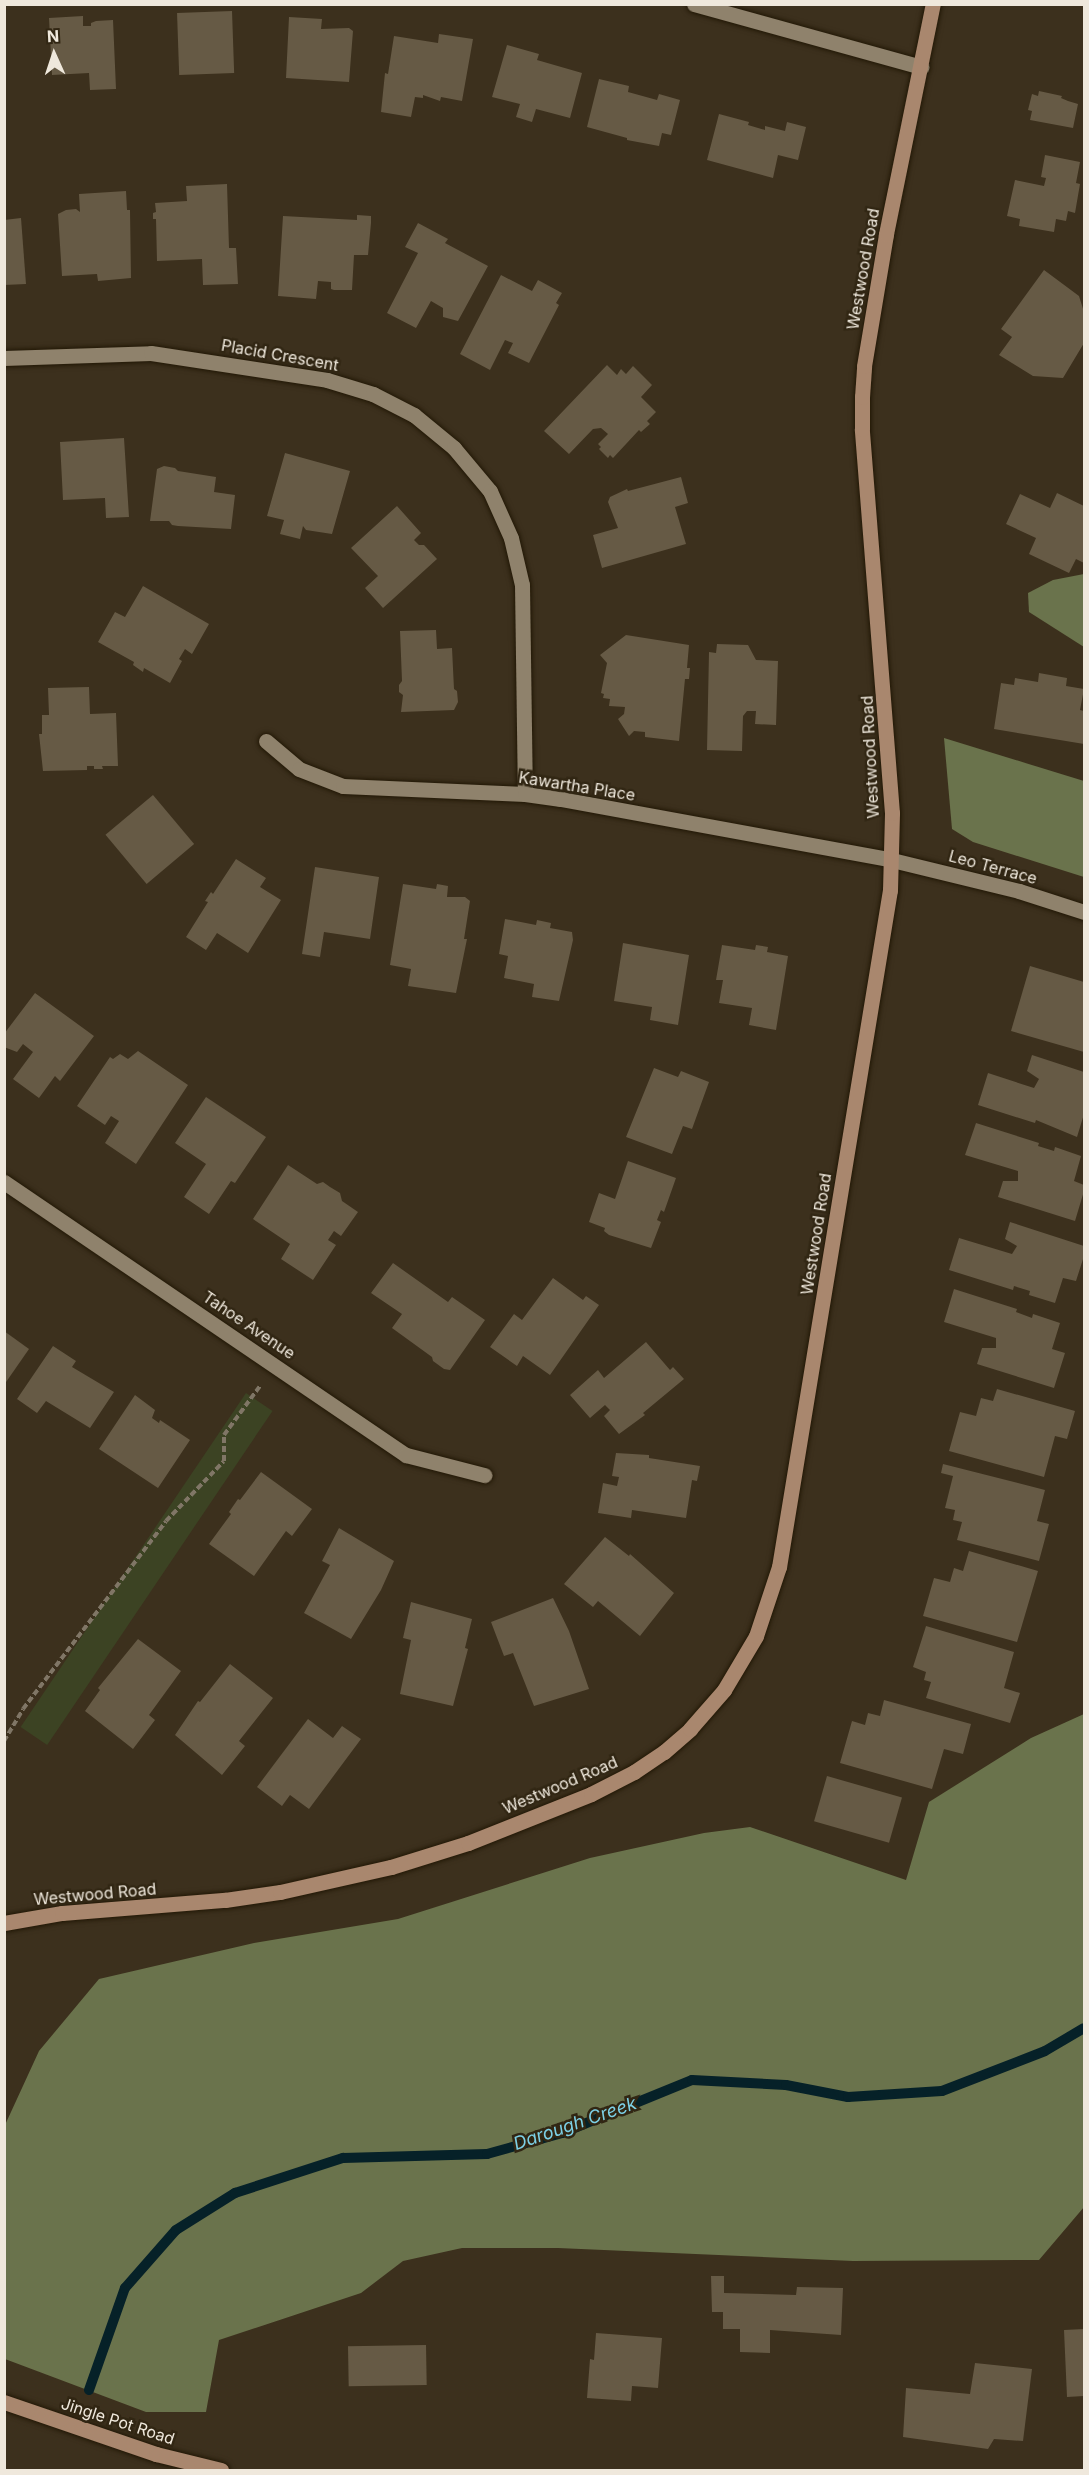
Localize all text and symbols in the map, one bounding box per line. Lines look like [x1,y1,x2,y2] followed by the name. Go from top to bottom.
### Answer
[24,24,84,84] north arrow
[46,26,60,46] text: N
[843,207,883,331] street label: Westwood Road
[220,335,340,375] street label: Placid Crescent
[857,695,883,819] street label: Westwood Road
[517,767,637,805] street label: Kawartha Place
[947,846,1039,888] street label: Leo Terrace
[797,1172,835,1296] street label: Westwood Road
[199,1287,299,1363] street label: Tahoe Avenue
[500,1752,620,1818] street label: Westwood Road
[33,1879,157,1909] street label: Westwood Road
[511,2093,639,2155] water label: Darough Creek
[59,2394,177,2448] street label: Jingle Pot Road

